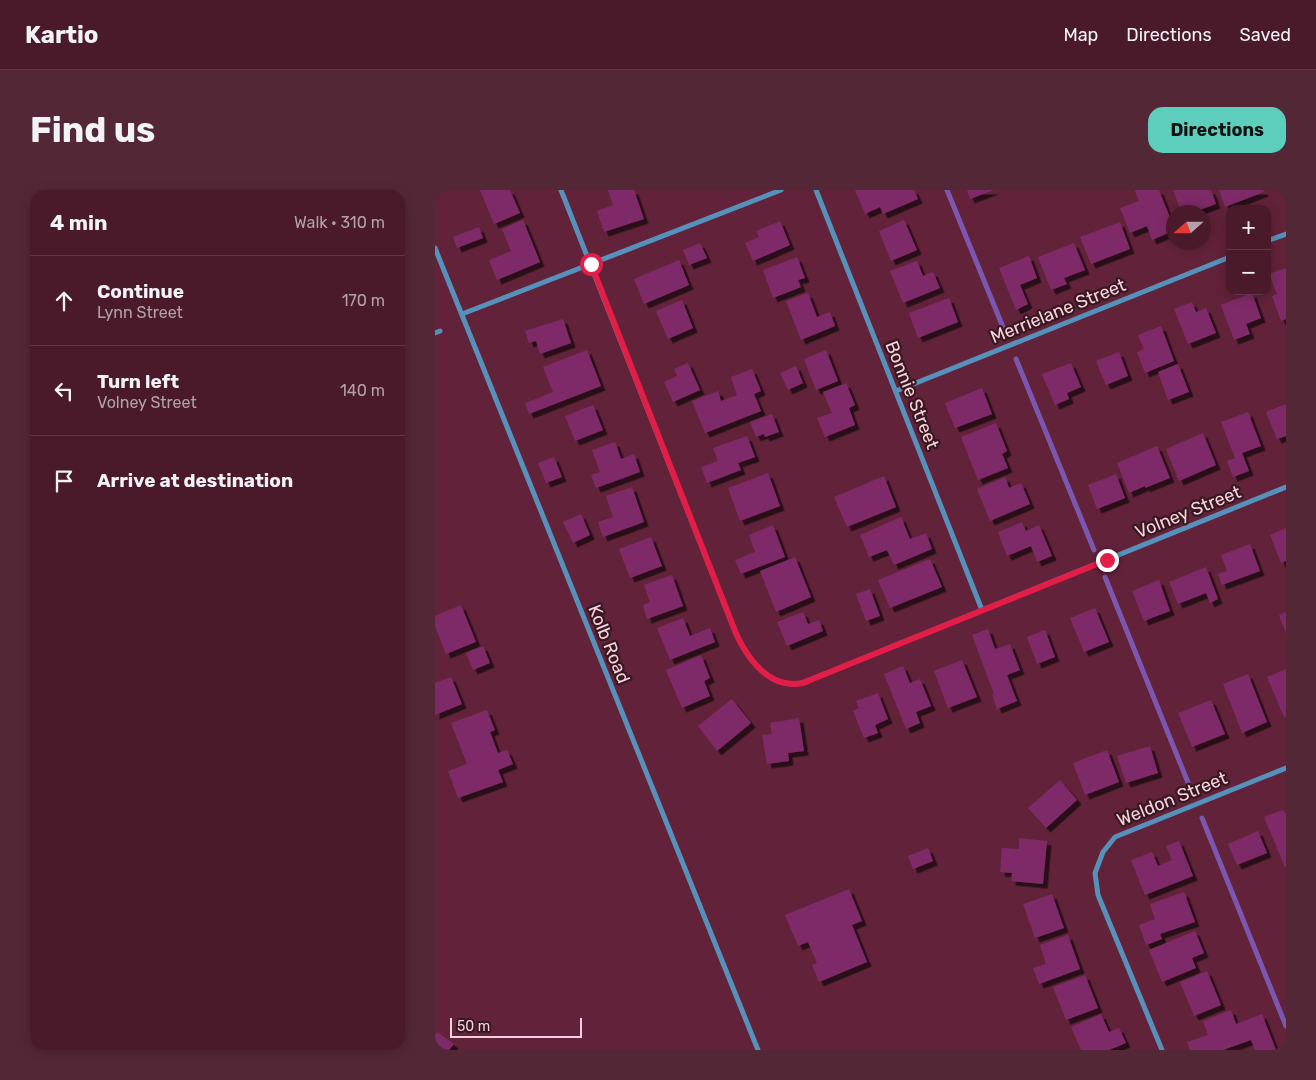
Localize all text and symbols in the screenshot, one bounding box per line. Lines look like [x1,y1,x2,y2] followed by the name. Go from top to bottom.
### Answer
[25,21,99,49] text: Kartio
[1063,24,1098,46] text: Map
[1126,24,1212,46] text: Directions
[1240,24,1291,46] text: Saved
[1148,107,1286,153] button: Directions
[30,109,155,151] text: Find us
[1166,205,1211,250] north arrow
[1226,205,1271,295] map controls
[1226,205,1271,250] button: +
[50,210,108,235] text: 4 min
[294,213,385,232] text: Walk · 310 m
[1226,250,1271,295] button: −
[580,253,603,276] route start
[987,274,1129,348] street label: Merrielane Street
[97,280,184,303] text: Continue
[50,287,78,315] icon: ahead
[342,291,385,310] text: 170 m
[97,303,183,322] text: Lynn Street
[880,338,944,452] street label: Bonnie Street
[97,370,179,393] text: Turn left
[50,377,78,405] icon: left
[340,381,385,400] text: 140 m
[97,393,197,412] text: Volney Street
[50,467,78,495] icon: arrive
[97,469,293,492] text: Arrive at destination
[1132,481,1244,543] street label: Volney Street
[1096,549,1119,572] route end
[583,602,635,686] street label: Kolb Road
[1114,767,1230,831] street label: Weldon Street
[450,1015,583,1038] scale bar
[457,1018,490,1035] text: 50 m

